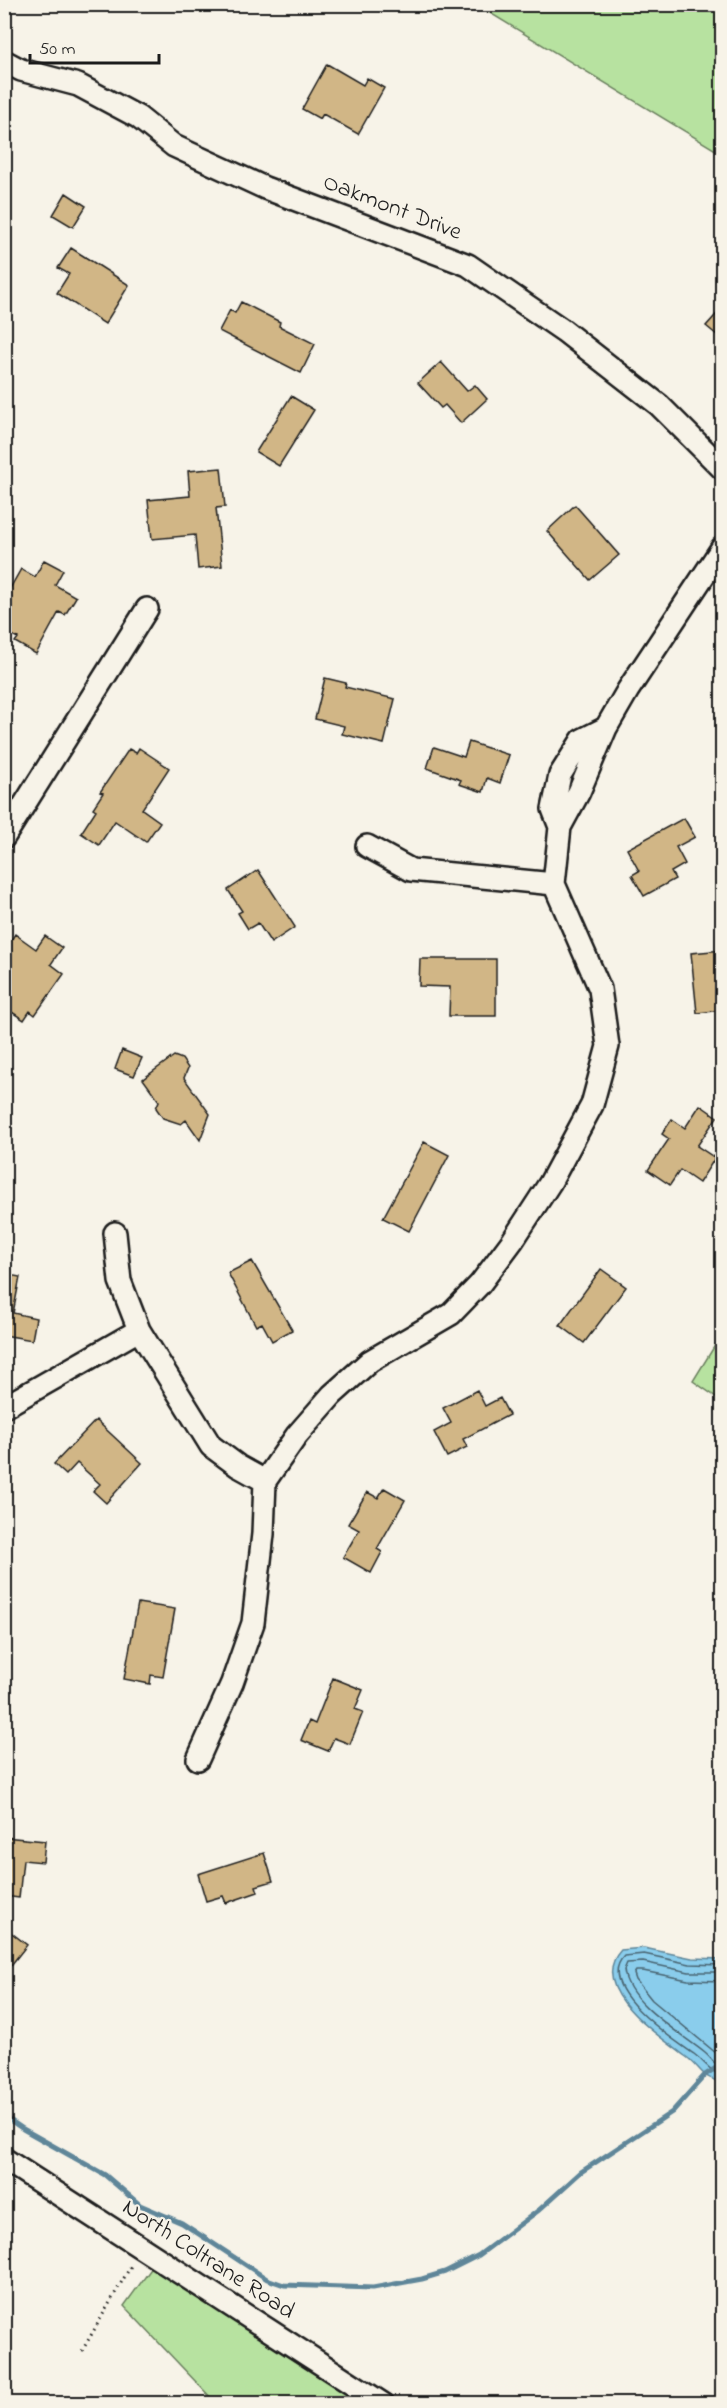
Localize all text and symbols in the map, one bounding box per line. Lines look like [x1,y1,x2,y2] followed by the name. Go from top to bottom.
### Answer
[30,27,159,65] scale bar
[39,37,76,63] text: 50 m
[317,165,467,251] street label: Oakmont Drive
[115,2191,302,2329] street label: North Coltrane Road

